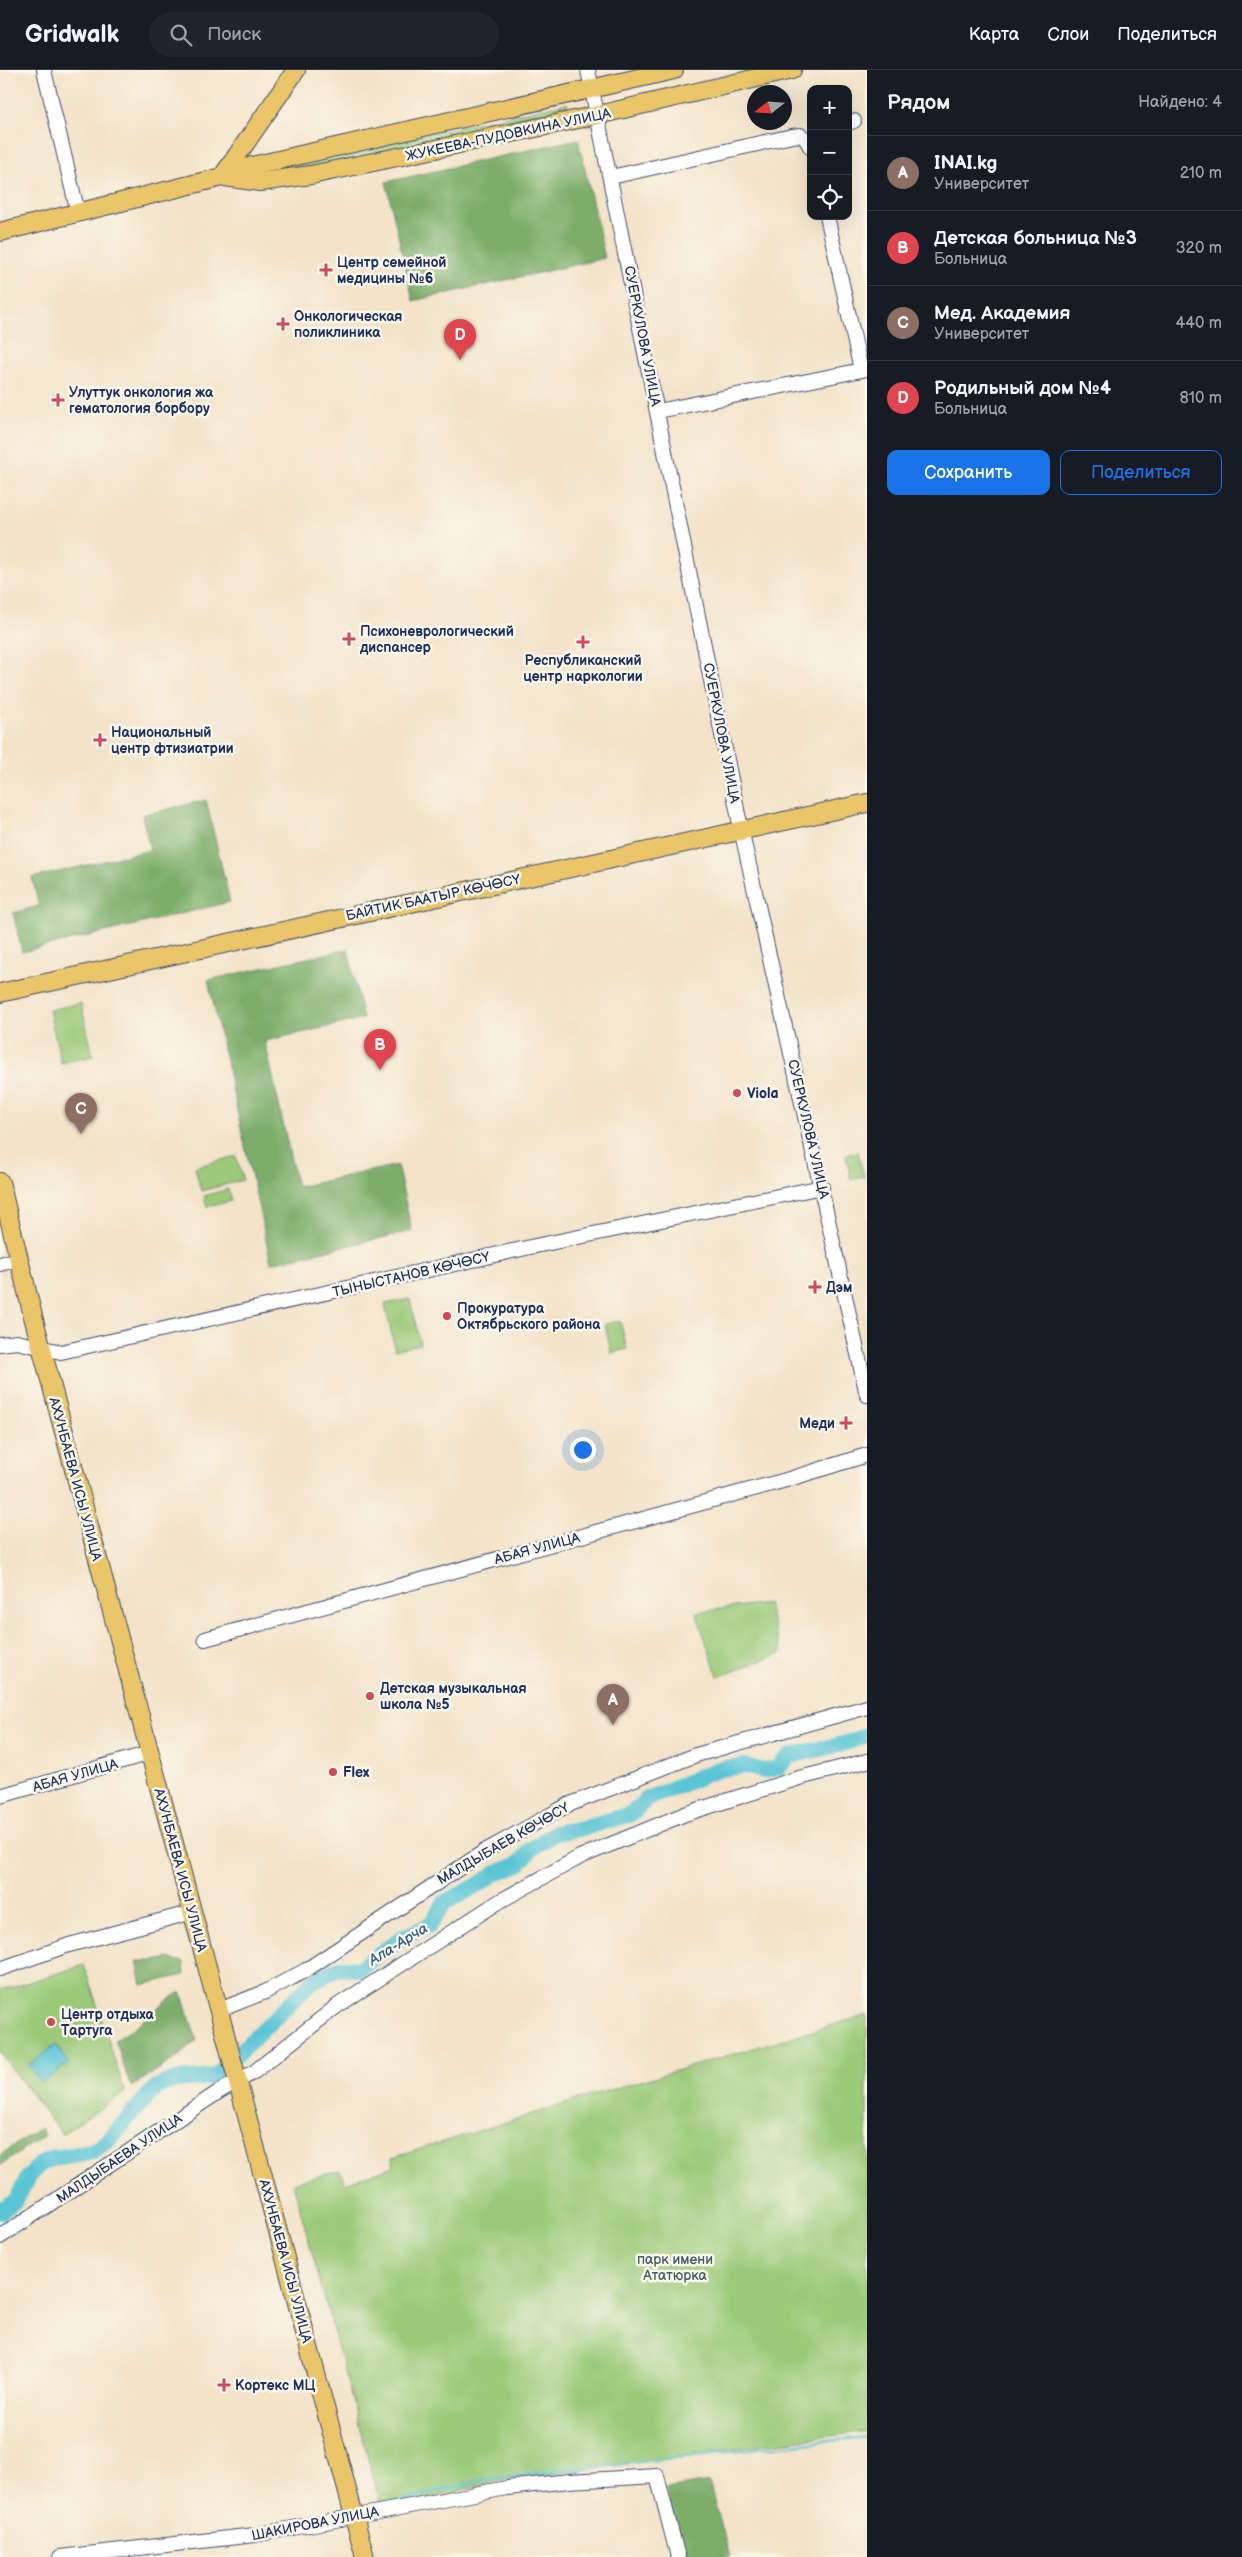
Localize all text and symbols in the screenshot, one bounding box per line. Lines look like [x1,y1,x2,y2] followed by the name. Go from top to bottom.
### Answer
[149,12,499,57] search box
[25,20,119,49] text: Gridwalk
[167,21,195,49] icon: search
[207,23,261,46] text: Поиск
[969,24,1019,45] text: Карта
[1047,24,1089,45] text: Слои
[1117,24,1217,45] text: Поделиться
[747,85,792,130] north arrow
[807,85,852,220] map controls
[807,85,852,130] button: +
[887,90,950,115] text: Рядом
[1138,93,1222,112] text: Найдено: 4
[404,104,613,165] street label: ЖУКЕЕВА-ПУДОВКИНА УЛИЦА
[807,130,852,175] button: −
[934,152,997,175] text: INAI.kg
[898,164,908,183] text: A
[1180,164,1222,183] text: 210 m
[807,175,852,220] button: locate
[934,175,1029,194] text: Университет
[934,227,1137,250] text: Детская больница №3
[897,239,909,258] text: B
[1176,239,1222,258] text: 320 m
[934,250,1007,269] text: Больница
[337,254,446,287] place label: Центр семейной медицины №6
[319,263,333,277] marker: Центр семейной медицины №6
[621,265,665,408] street label: СУЕРКУЛОВА УЛИЦА
[934,302,1071,325] text: Мед. Академия
[294,308,402,341] place label: Онкологическая поликлиника
[897,314,909,333] text: C
[1176,314,1222,333] text: 440 m
[276,317,290,331] marker: Онкологическая поликлиника
[444,319,476,360] pin: D
[934,325,1029,344] text: Университет
[934,377,1111,400] text: Родильный дом №4
[69,384,214,417] place label: Улуттук онкология жа гематология борбору
[897,389,909,408] text: D
[1180,389,1222,408] text: 810 m
[51,393,65,407] marker: Улуттук онкология жа гематология борбору
[934,400,1007,419] text: Больница
[887,450,1050,495] button: Сохранить
[1060,450,1222,495] button: Поделиться
[359,623,514,656] place label: Психоневрологический диспансер
[342,632,356,646] marker: Психоневрологический диспансер
[576,635,590,649] marker: Республиканский центр наркологии
[523,652,643,685] place label: Республиканский центр наркологии
[700,662,744,805] street label: СУЕРКУЛОВА УЛИЦА
[111,724,234,757] place label: Национальный центр фтизиатрии
[93,733,107,747] marker: Национальный центр фтизиатрии
[344,871,522,924] street label: БАЙТИК БААТЫР КӨЧӨСҮ
[364,1029,396,1070] pin: B
[784,1058,833,1201] street label: СУЕРКУЛОВА УЛИЦА
[747,1085,778,1102] place label: Viola
[731,1087,743,1099] marker: Viola
[65,1093,97,1134] pin: C
[331,1248,491,1301] street label: ТЫНЫСТАНОВ КӨЧӨСҮ
[826,1279,852,1296] place label: Дэм
[808,1280,822,1294] marker: Дэм
[457,1300,601,1333] place label: Прокуратура Октябрьского района
[441,1310,453,1322] marker: Прокуратура Октябрьского района
[45,1394,106,1563] street label: АХУНБАЕВА ИСЫ УЛИЦА
[799,1415,835,1432] place label: Меди
[839,1416,853,1430] marker: Меди
[570,1437,596,1463] your location
[492,1529,582,1568] street label: АБАЯ УЛИЦА
[380,1680,526,1713] place label: Детская музыкальная школа №5
[597,1684,629,1725] pin: A
[364,1690,376,1702] marker: Детская музыкальная школа №5
[30,1755,120,1796] street label: АБАЯ УЛИЦА
[343,1764,370,1781] place label: Flex
[327,1766,339,1778] marker: Flex
[150,1785,211,1954] street label: АХУНБАЕВА ИСЫ УЛИЦА
[434,1799,572,1888] street label: МАЛДЫБАЕВ КӨЧӨСҮ
[364,1919,431,1971] water label: Ала-Арча
[61,2006,154,2039] place label: Центр отдыха Тартуга
[45,2016,57,2028] marker: Центр отдыха Тартуга
[53,2110,186,2207] street label: МАЛДЫБАЕВА УЛИЦА
[255,2176,316,2345] street label: АХУНБАЕВА ИСЫ УЛИЦА
[637,2251,713,2284] park label: парк имени Ататюрка
[235,2377,316,2394] place label: Кортекс МЦ
[217,2378,231,2392] marker: Кортекс МЦ
[250,2503,381,2544] street label: ШАКИРОВА УЛИЦА

